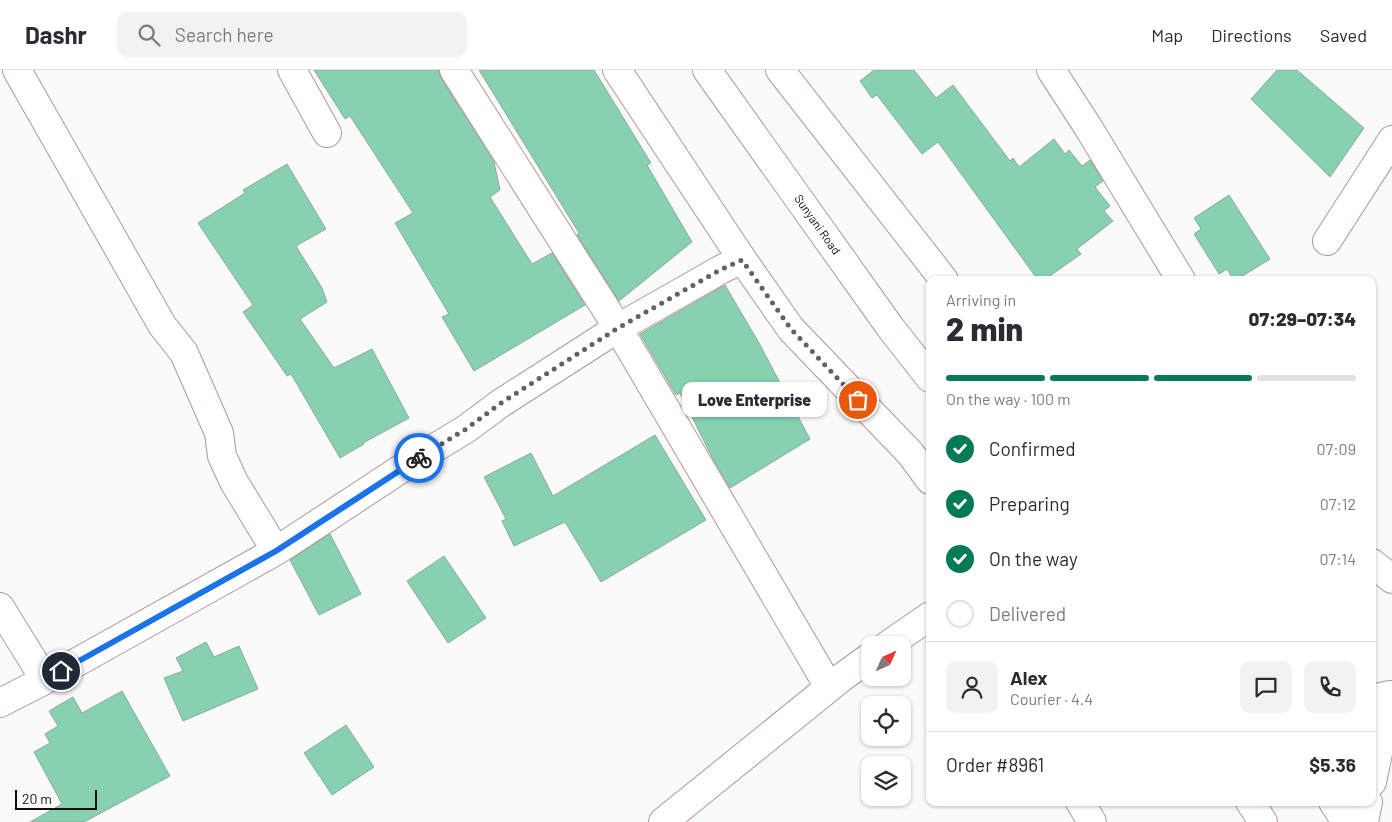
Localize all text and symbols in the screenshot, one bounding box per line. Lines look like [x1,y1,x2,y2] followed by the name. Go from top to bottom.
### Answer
[117,12,467,57] search box
[25,20,87,49] text: Dashr
[135,21,163,49] icon: search
[175,23,274,46] text: Search here
[1151,24,1183,46] text: Map
[1211,24,1292,46] text: Directions
[1320,24,1367,46] text: Saved
[792,192,844,257] street label: Sunyani Road
[946,290,1016,309] text: Arriving in
[1249,307,1356,330] text: 07:29–07:34
[946,309,1023,347] text: 2 min
[837,379,879,421] pin
[683,382,828,418] callout: Love Enterprise
[844,386,872,414] icon: bag
[946,389,1071,408] text: On the way · 100 m
[698,390,811,409] text: Love Enterprise
[394,433,444,483] courier
[946,435,974,463] icon: check
[989,437,1076,460] text: Confirmed
[1317,439,1356,458] text: 07:09
[405,444,433,472] icon: bike
[946,490,974,518] icon: check
[989,492,1070,515] text: Preparing
[1320,494,1356,513] text: 07:12
[946,545,974,573] icon: check
[989,547,1078,570] text: On the way
[1320,549,1356,568] text: 07:14
[989,602,1066,625] text: Delivered
[861,636,911,686] north arrow
[861,636,911,806] map controls
[40,650,82,692] pin
[47,657,75,685] icon: home
[946,661,998,713] button: person
[1240,661,1292,713] button: chat
[1304,661,1356,713] button: phone
[1010,666,1048,689] text: Alex
[1010,689,1093,708] text: Courier · 4.4
[861,696,911,746] button: locate
[946,753,1044,776] text: Order #8961
[1309,753,1356,776] text: $5.36
[861,756,911,806] button: layers
[15,787,98,810] scale bar
[22,790,52,807] text: 20 m

